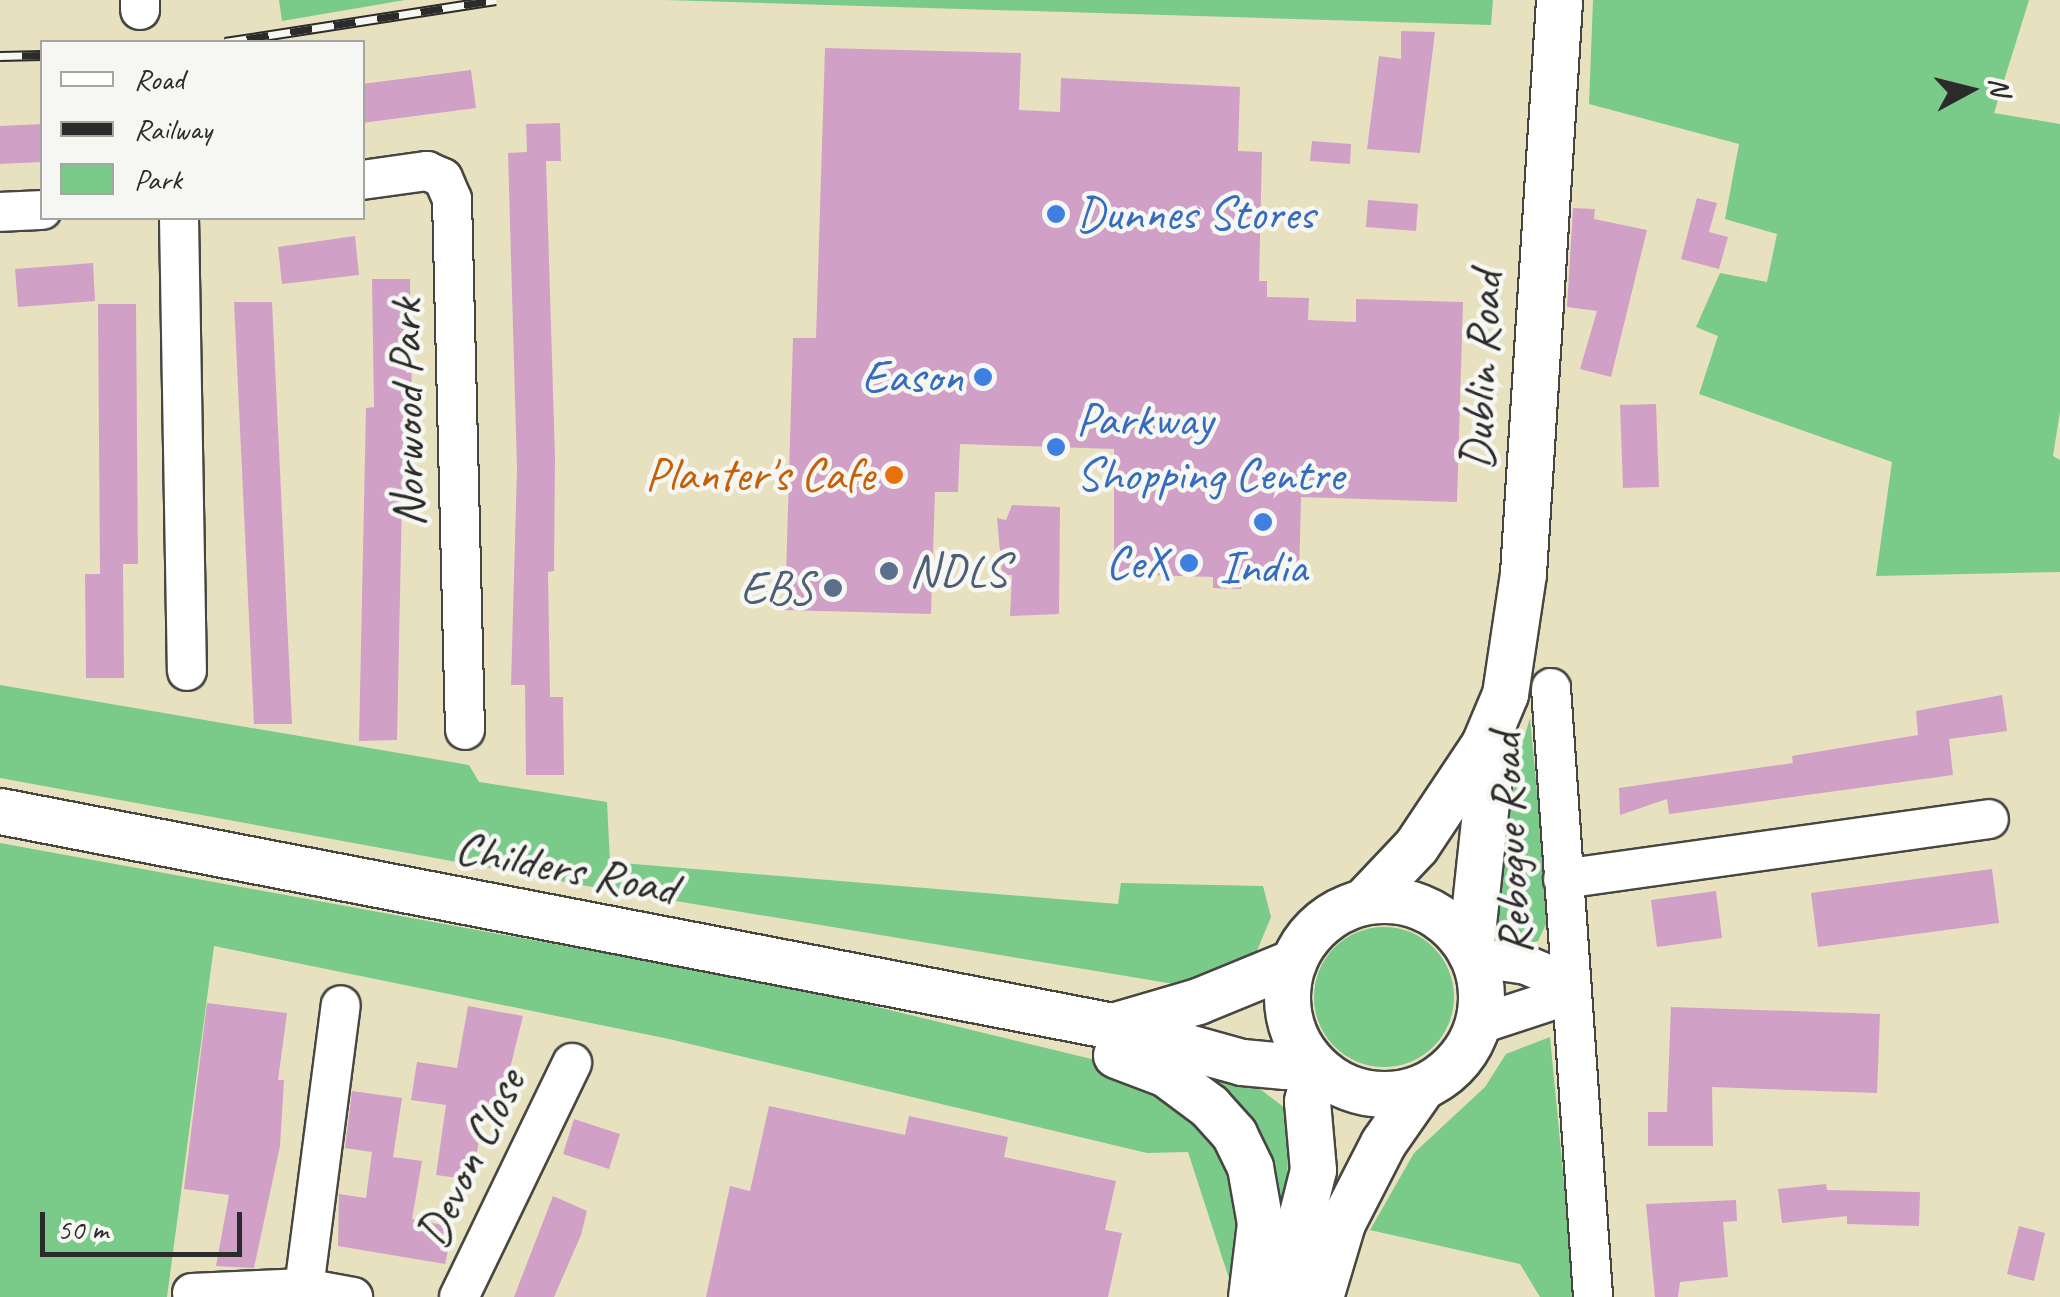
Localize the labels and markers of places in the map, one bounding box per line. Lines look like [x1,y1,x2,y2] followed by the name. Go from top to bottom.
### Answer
[1076,185,1315,243] place label: Dunnes Stores
[1045,203,1067,225] marker: Dunnes Stores
[862,348,963,406] place label: Eason
[972,366,994,388] marker: Eason
[1076,390,1344,503] place label: Parkway Shopping Centre
[1045,436,1067,458] marker: Parkway Shopping Centre
[645,446,874,504] place label: Planter's Cafe
[883,464,905,486] marker: Planter's Cafe
[1252,511,1274,533] marker: India
[1106,534,1169,592] place label: CeX
[1219,538,1307,596] place label: India
[909,542,1007,600] place label: NDLS
[1178,552,1200,574] marker: CeX
[740,559,813,617] place label: EBS
[878,560,900,582] marker: NDLS
[822,577,844,599] marker: EBS

